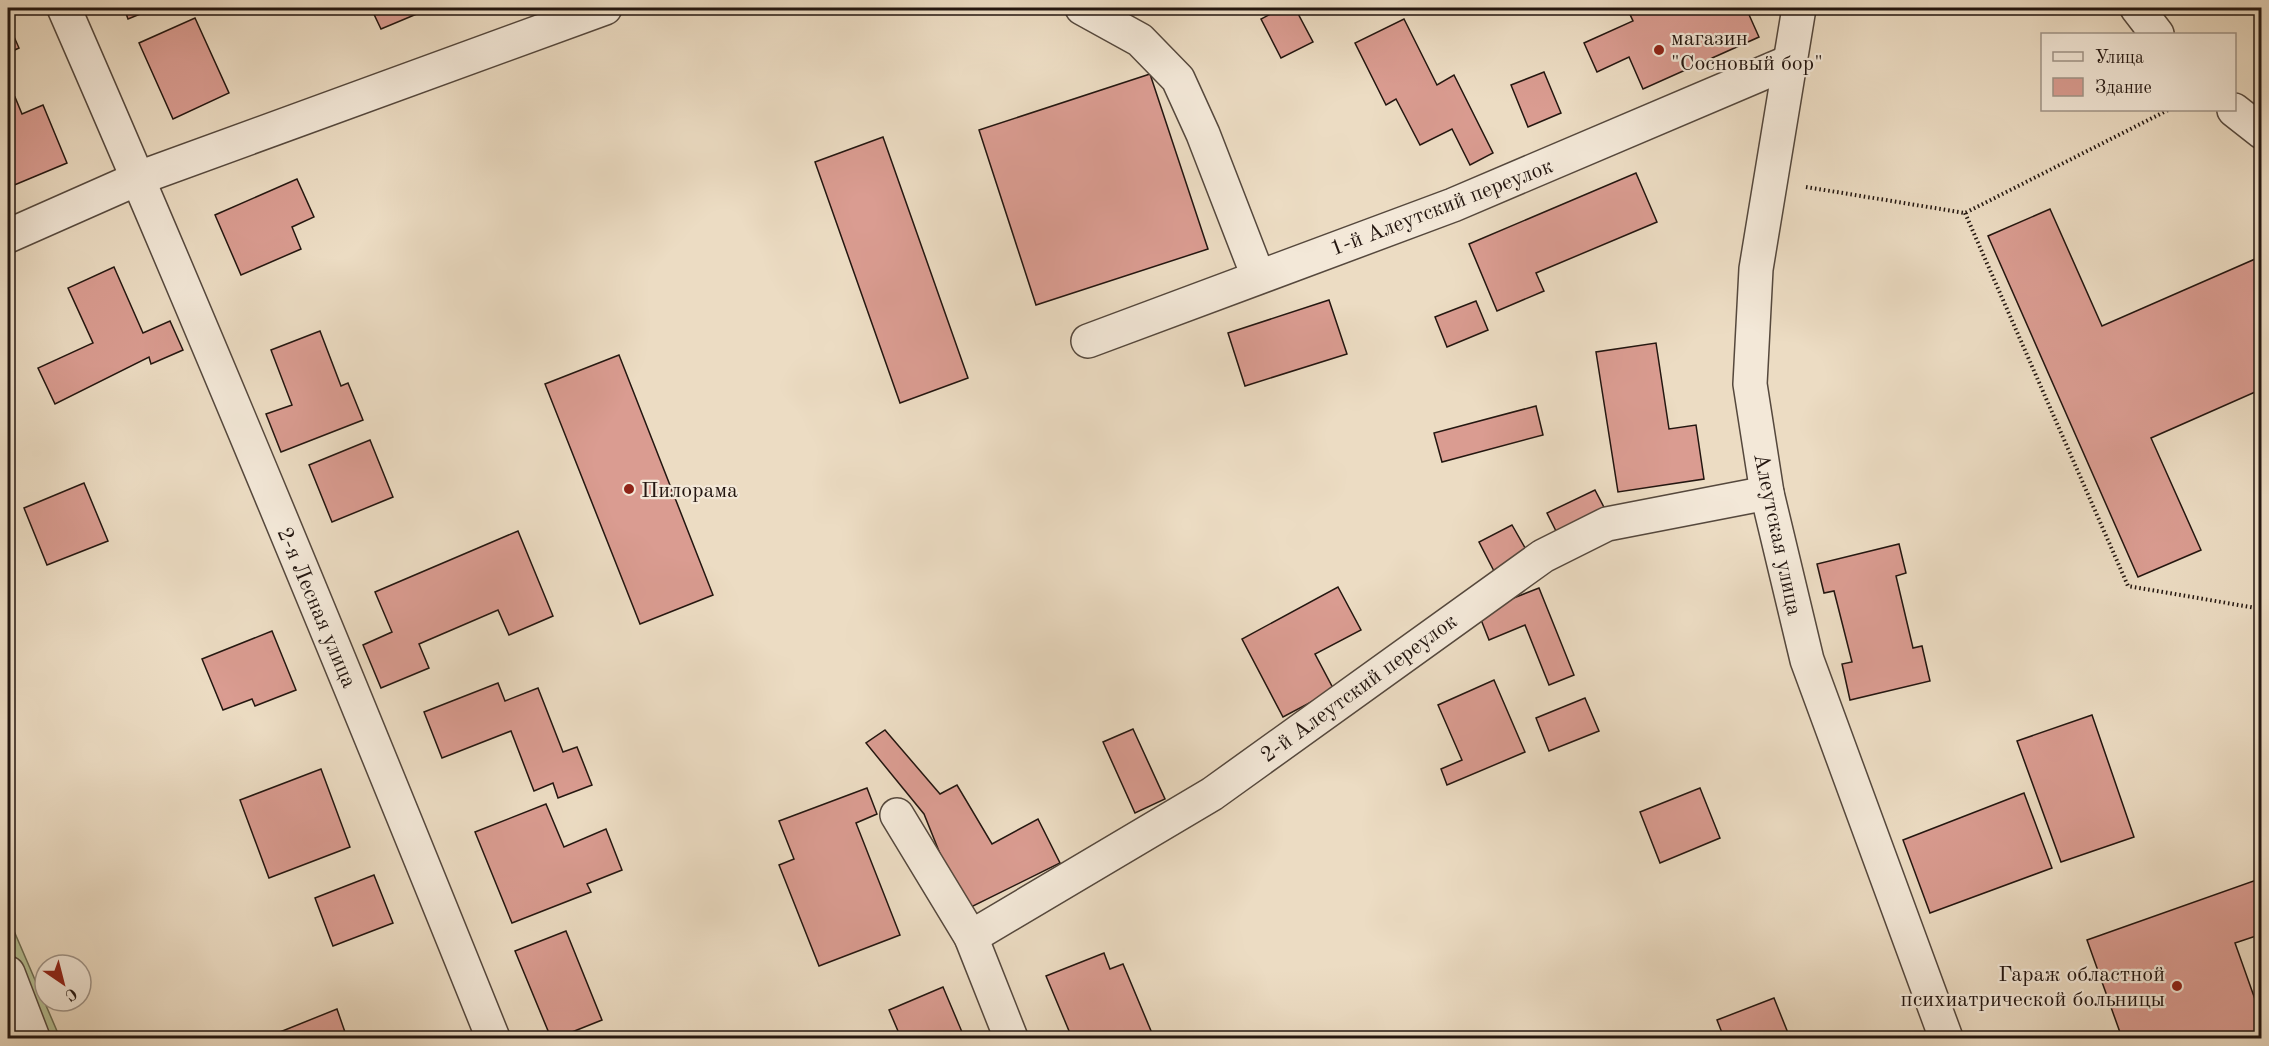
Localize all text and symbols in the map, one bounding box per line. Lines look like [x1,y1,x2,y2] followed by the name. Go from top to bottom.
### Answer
[1671,28,1823,75] place label: магазин "Сосновый бор"
[2041,33,2236,111] legend
[1652,43,1666,57] marker: магазин "Сосновый бор"
[2095,49,2144,67] text: Улица
[2095,79,2152,97] text: Здание
[1327,155,1556,261] street label: 1-й Алеутский переулок
[1749,451,1805,618] street label: Алеутская улица
[641,480,738,502] place label: Пилорама
[622,482,636,496] marker: Пилорама
[272,524,360,691] street label: 2-я Лесная улица
[1257,610,1461,767] street label: 2-й Алеутский переулок
[33,953,93,1013] north arrow
[1901,964,2165,1011] place label: Гараж областной психиатрической больницы
[2170,979,2184,993] marker: Гараж областной психиатрической больницы
[62,984,79,1003] text: С

